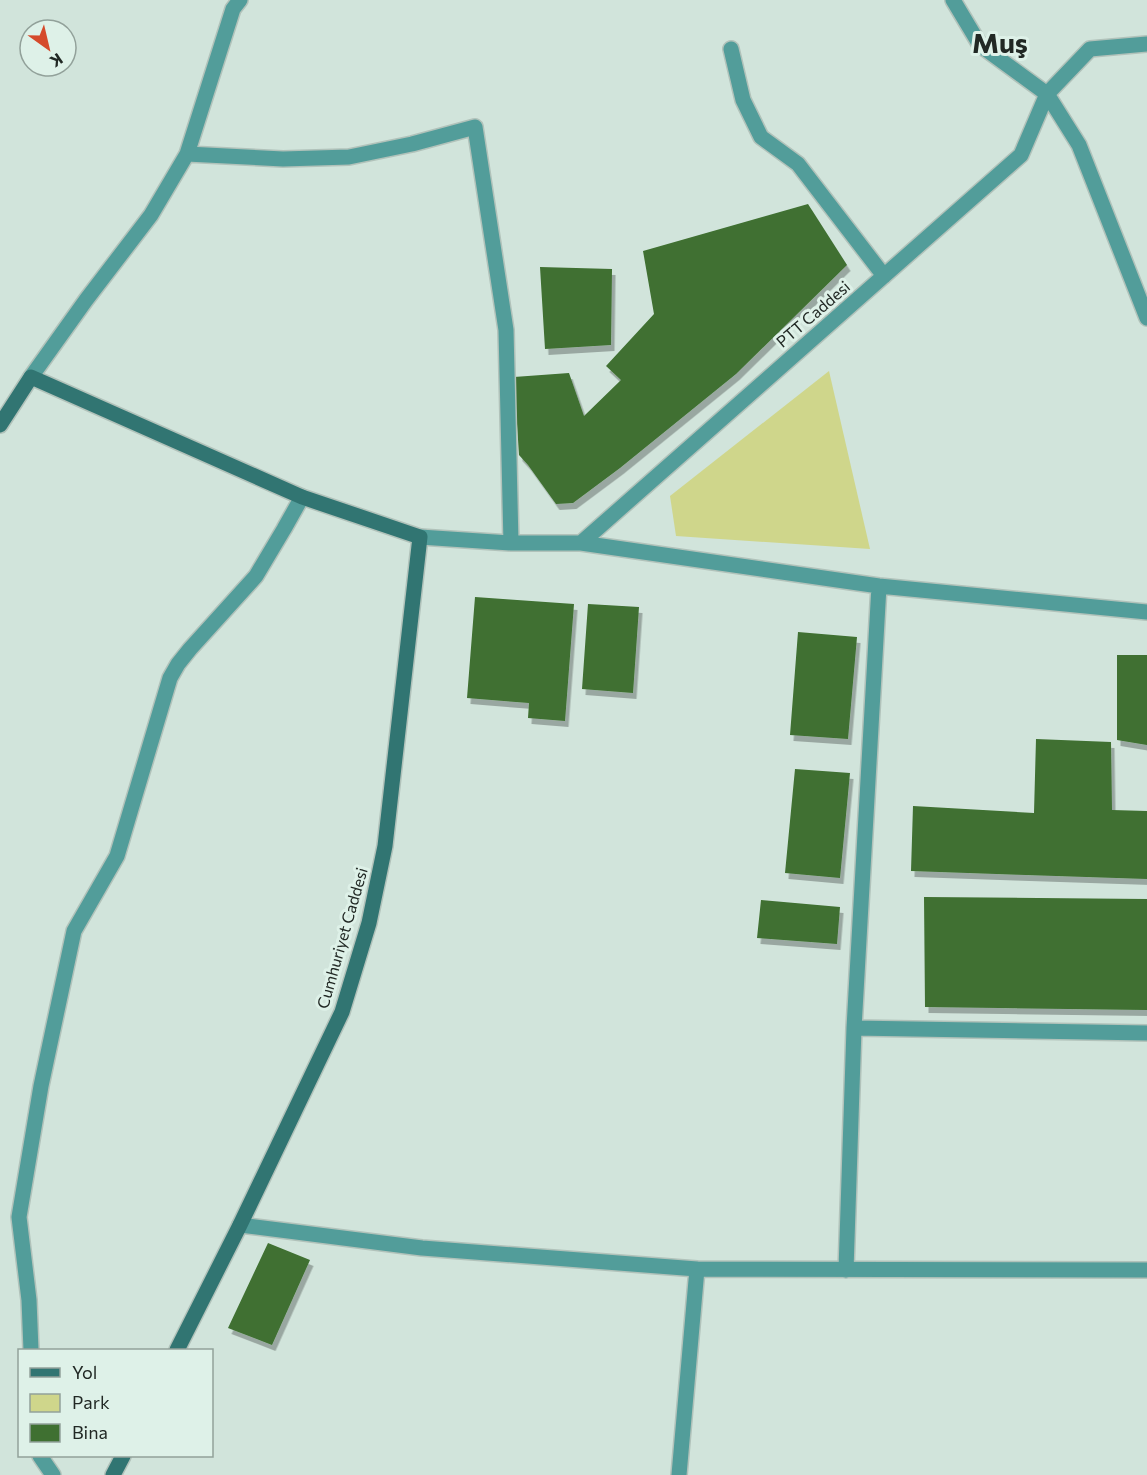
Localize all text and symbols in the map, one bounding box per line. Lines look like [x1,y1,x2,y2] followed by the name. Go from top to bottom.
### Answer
[18,18,78,78] north arrow
[972,25,1028,59] district label: Muş
[47,50,67,72] text: K
[772,277,853,351] street label: PTT Caddesi
[312,865,371,1011] street label: Cumhuriyet Caddesi
[18,1349,213,1457] legend
[72,1361,97,1383] text: Yol
[72,1391,110,1413] text: Park
[72,1421,108,1443] text: Bina

